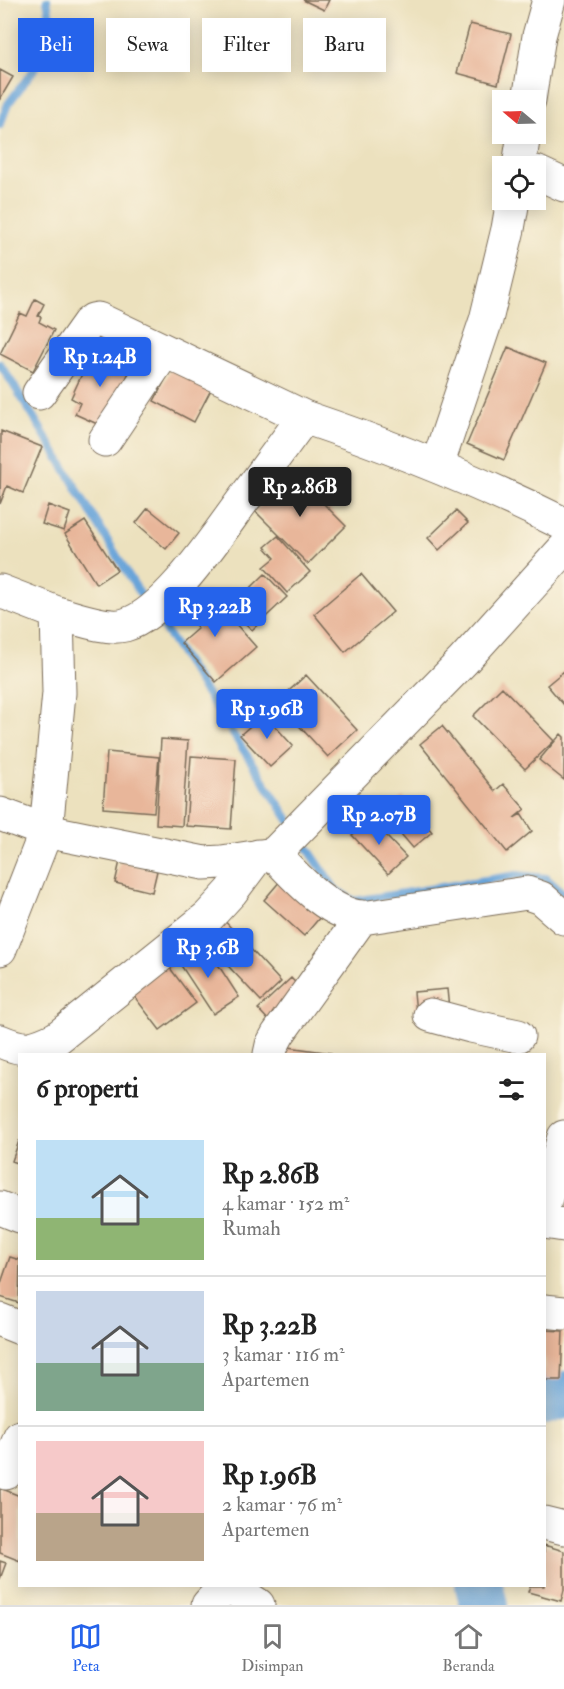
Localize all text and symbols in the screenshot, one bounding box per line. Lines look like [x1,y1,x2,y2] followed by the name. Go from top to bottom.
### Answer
[18,18,94,72] chip: Beli
[106,18,190,72] chip: Sewa
[202,18,291,72] chip: Filter
[303,18,386,72] chip: Baru
[492,90,546,144] north arrow
[492,90,546,210] map controls
[492,156,546,210] button: locate
[38,337,162,388] pin: Rp 1.24B
[63,344,137,369] text: Rp 1.24B
[238,467,362,518] pin: Rp 2.86B
[262,474,338,499] text: Rp 2.86B
[153,587,277,638] pin: Rp 3.22B
[178,594,252,619] text: Rp 3.22B
[205,689,329,740] pin: Rp 1.96B
[230,696,304,721] text: Rp 1.96B
[317,795,441,846] pin: Rp 2.07B
[341,802,417,827] text: Rp 2.07B
[153,928,263,979] pin: Rp 3.6B
[176,935,240,960] text: Rp 3.6B
[36,1073,139,1105] text: 6 properti
[495,1073,528,1106] icon: filters
[222,1159,320,1191] text: Rp 2.86B
[84,1164,156,1236] icon: home
[222,1191,349,1216] text: 4 kamar · 152 m²
[222,1216,281,1241] text: Rumah
[222,1310,318,1342] text: Rp 3.22B
[84,1315,156,1387] icon: home
[222,1342,345,1367] text: 3 kamar · 116 m²
[222,1367,309,1392] text: Apartemen
[222,1460,317,1492] text: Rp 1.96B
[84,1465,156,1537] icon: home
[222,1492,342,1517] text: 2 kamar · 76 m²
[222,1517,309,1542] text: Apartemen
[69,1620,102,1676] tab: Peta
[241,1620,303,1676] tab: Disimpan
[442,1620,495,1676] tab: Beranda

